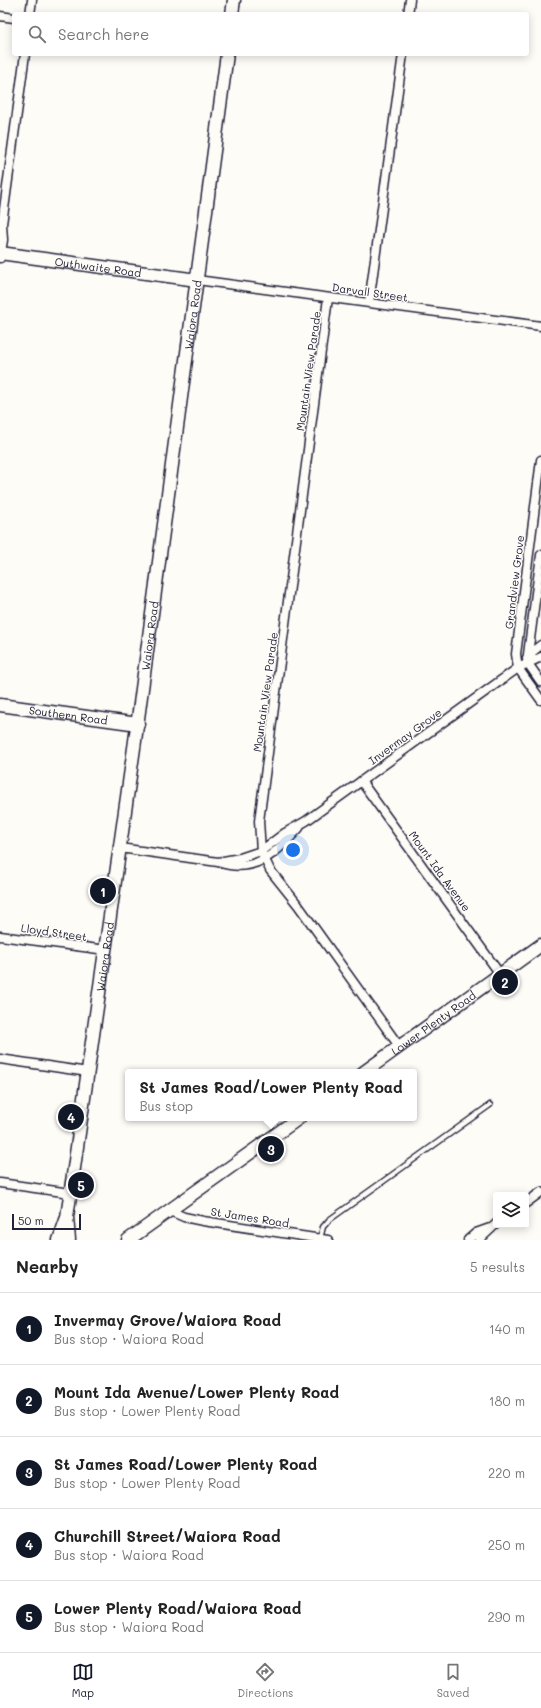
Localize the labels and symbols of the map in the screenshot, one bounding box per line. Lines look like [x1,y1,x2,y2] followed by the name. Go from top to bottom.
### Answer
[54,253,142,280] street label: Outhwaite Road
[180,279,204,350] street label: Waiora Road
[331,279,409,305] street label: Darvall Street
[292,310,324,432] street label: Mountain View Parade
[501,534,527,630] street label: Grandview Grove
[137,600,161,671] street label: Waiora Road
[249,631,281,753] street label: Mountain View Parade
[28,702,109,727] street label: Southern Road
[365,704,445,768] street label: Invermay Grove
[406,828,474,914] street label: Mount Ida Avenue
[283,840,303,860] your location
[90,876,116,906] pin: 1
[20,920,88,944] street label: Lloyd Street
[92,921,117,992] street label: Waiora Road
[492,967,518,997] pin: 2
[388,987,478,1058] street label: Lower Plenty Road
[58,1102,84,1132] pin: 4
[258,1134,284,1164] pin: 3
[68,1170,94,1200] pin: 5
[210,1203,290,1231] street label: St James Road
[12,1212,81,1231] scale bar

